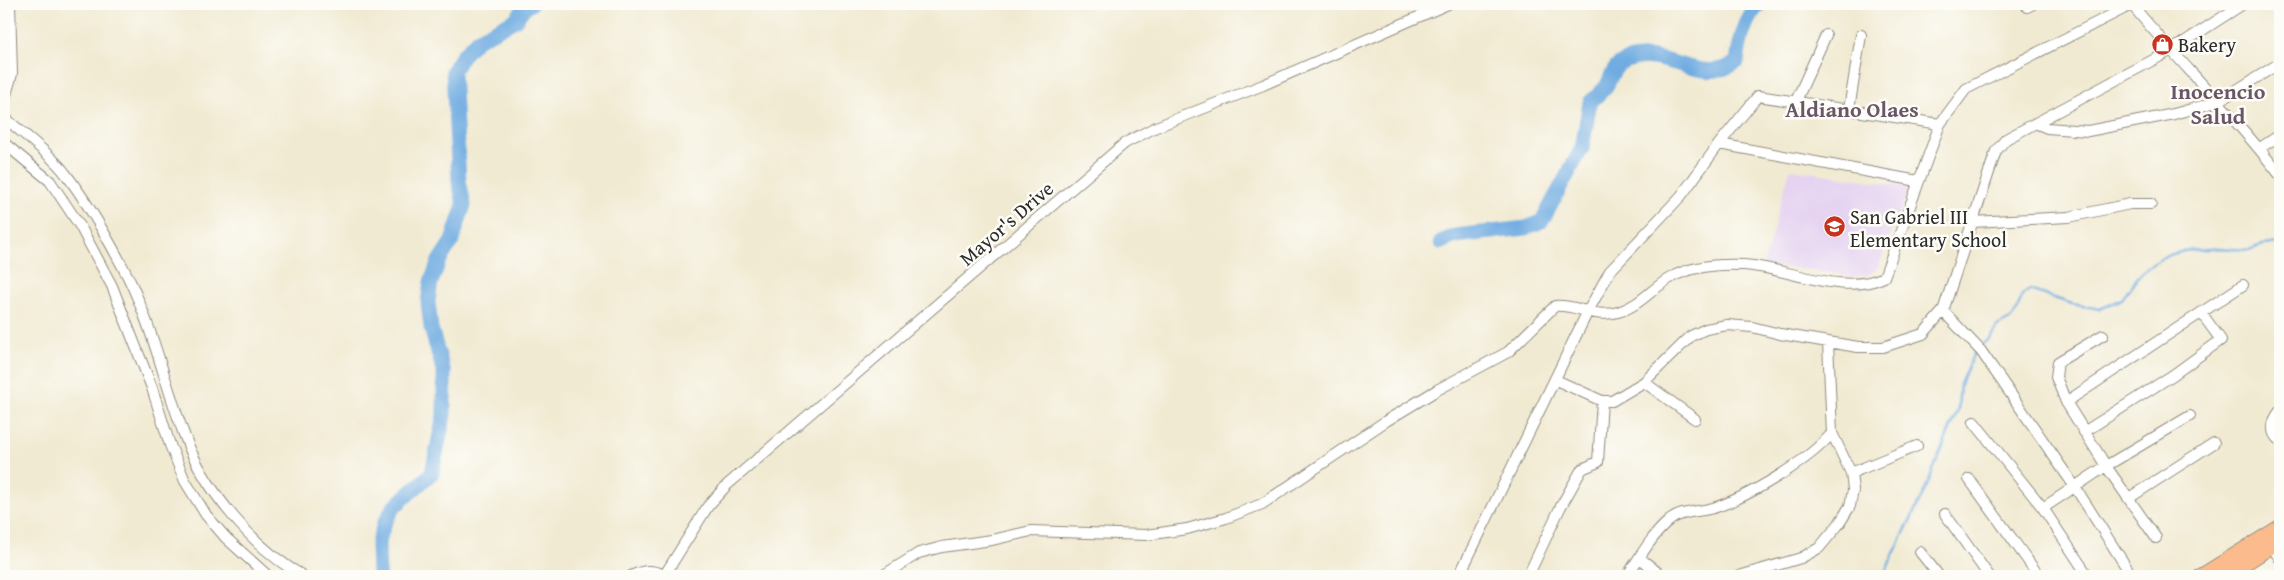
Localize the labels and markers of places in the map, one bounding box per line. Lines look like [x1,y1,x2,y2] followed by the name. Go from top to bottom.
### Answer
[2178,30,2236,59] place label: Bakery
[2150,32,2174,56] shop icon: Bakery
[1850,202,2007,254] place label: San Gabriel III Elementary School
[1822,215,1846,239] school or university icon: San Gabriel III Elementary School

